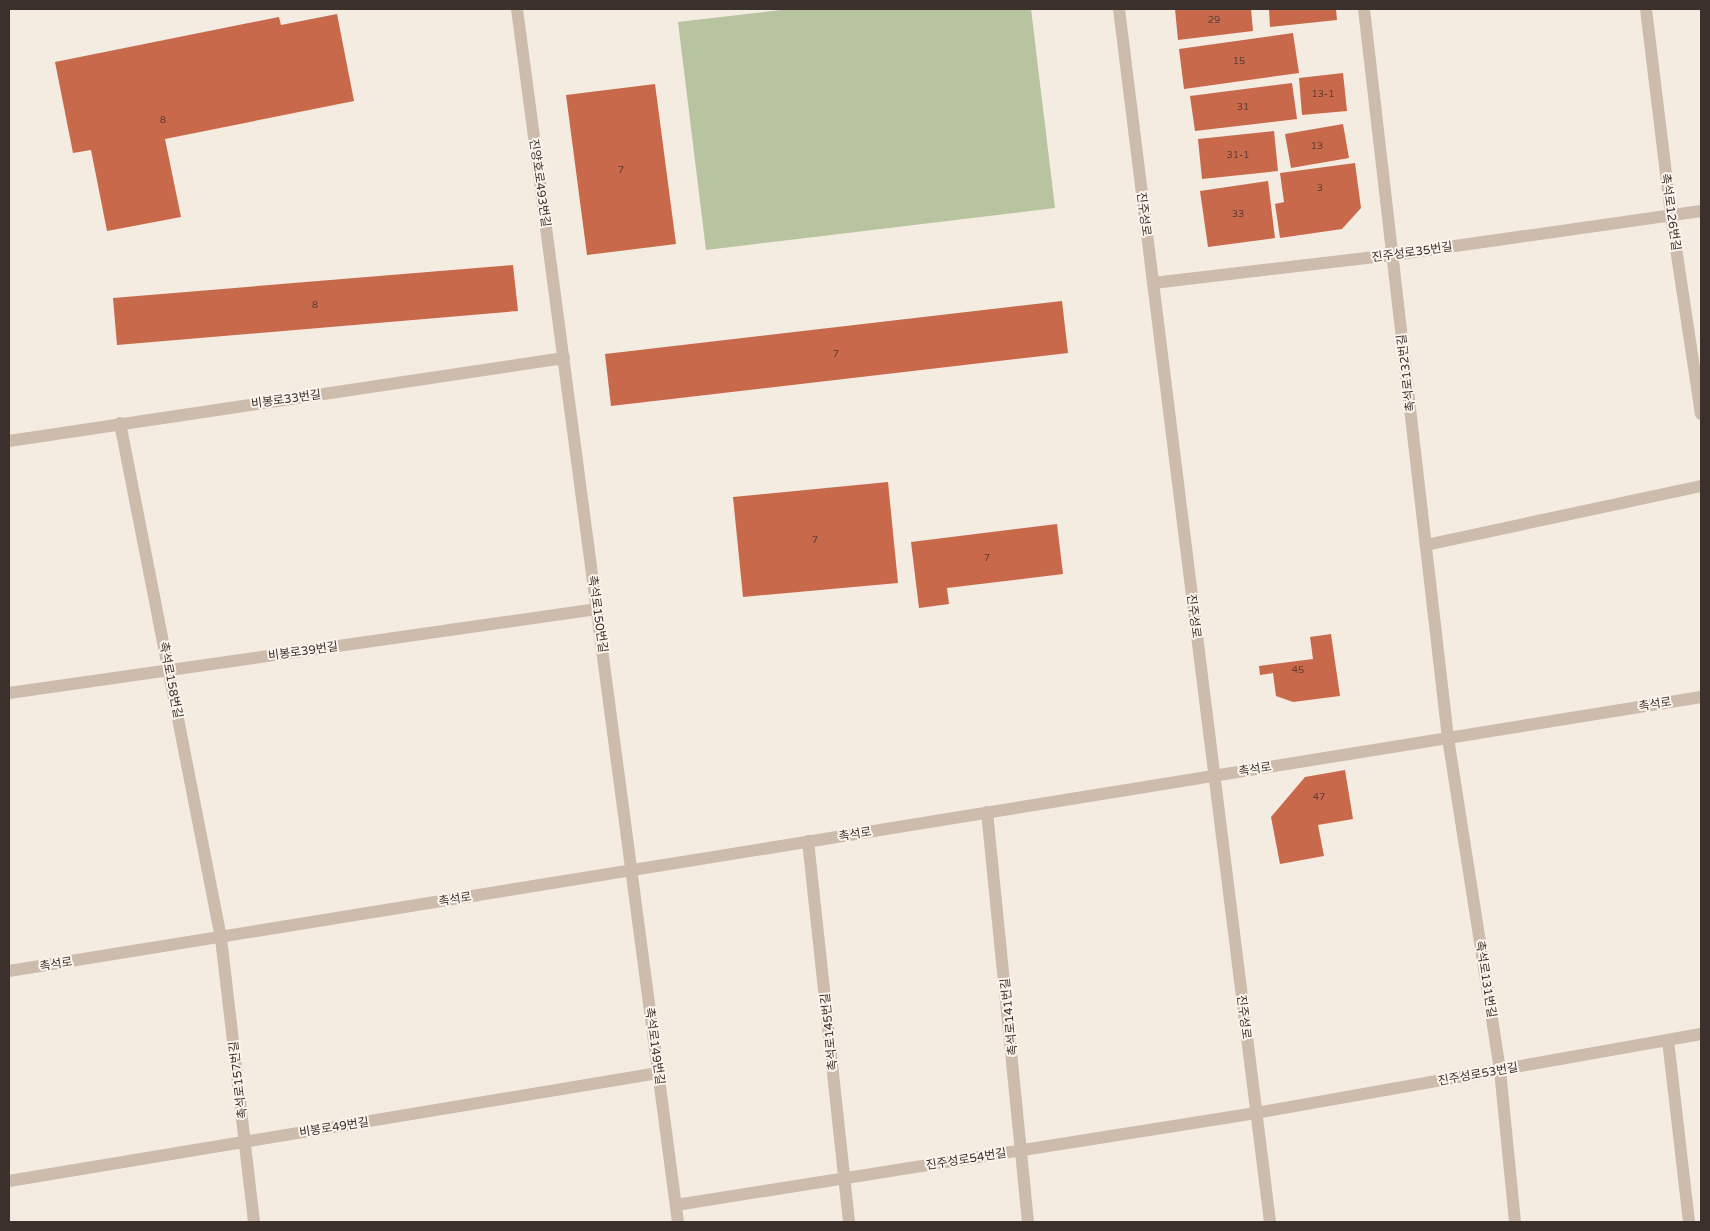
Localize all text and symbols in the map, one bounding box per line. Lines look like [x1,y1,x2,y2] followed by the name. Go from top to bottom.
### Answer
[1208,14,1220,26] house number: 29
[1233,55,1245,67] house number: 15
[1312,88,1334,100] house number: 13-1
[1237,101,1249,113] house number: 31
[160,114,166,126] house number: 8
[527,138,553,228] street label: 진양호로493번길
[1311,140,1323,152] house number: 13
[1227,149,1249,161] house number: 31-1
[618,164,624,176] house number: 7
[1659,172,1683,252] street label: 촉석로126번길
[1317,182,1323,194] house number: 3
[1134,191,1154,237] street label: 진주성로
[1232,208,1244,220] house number: 33
[1371,239,1453,265] street label: 진주성로35번길
[312,299,318,311] house number: 8
[1394,334,1418,412] street label: 촉석로132번길
[833,348,839,360] house number: 7
[250,387,322,411] street label: 비봉로33번길
[812,534,818,546] house number: 7
[984,552,990,564] house number: 7
[586,574,610,654] street label: 촉석로150번길
[1184,593,1204,639] street label: 진주성로
[267,639,339,663] street label: 비봉로39번길
[157,640,185,720] street label: 촉석로158번길
[1292,664,1304,676] house number: 45
[1638,694,1672,714] street label: 촉석로
[1238,759,1272,779] street label: 촉석로
[1313,791,1325,803] house number: 47
[838,824,872,844] street label: 촉석로
[438,889,472,909] street label: 촉석로
[1473,939,1499,1019] street label: 촉석로131번길
[39,954,73,974] street label: 촉석로
[998,978,1020,1056] street label: 촉석로141번길
[818,993,840,1071] street label: 촉석로145번길
[1234,994,1254,1040] street label: 진주성로
[643,1006,667,1086] street label: 촉석로149번길
[226,1041,250,1119] street label: 촉석로157번길
[1437,1060,1519,1088] street label: 진주성로53번길
[298,1115,370,1139] street label: 비봉로49번길
[925,1146,1007,1172] street label: 진주성로54번길

